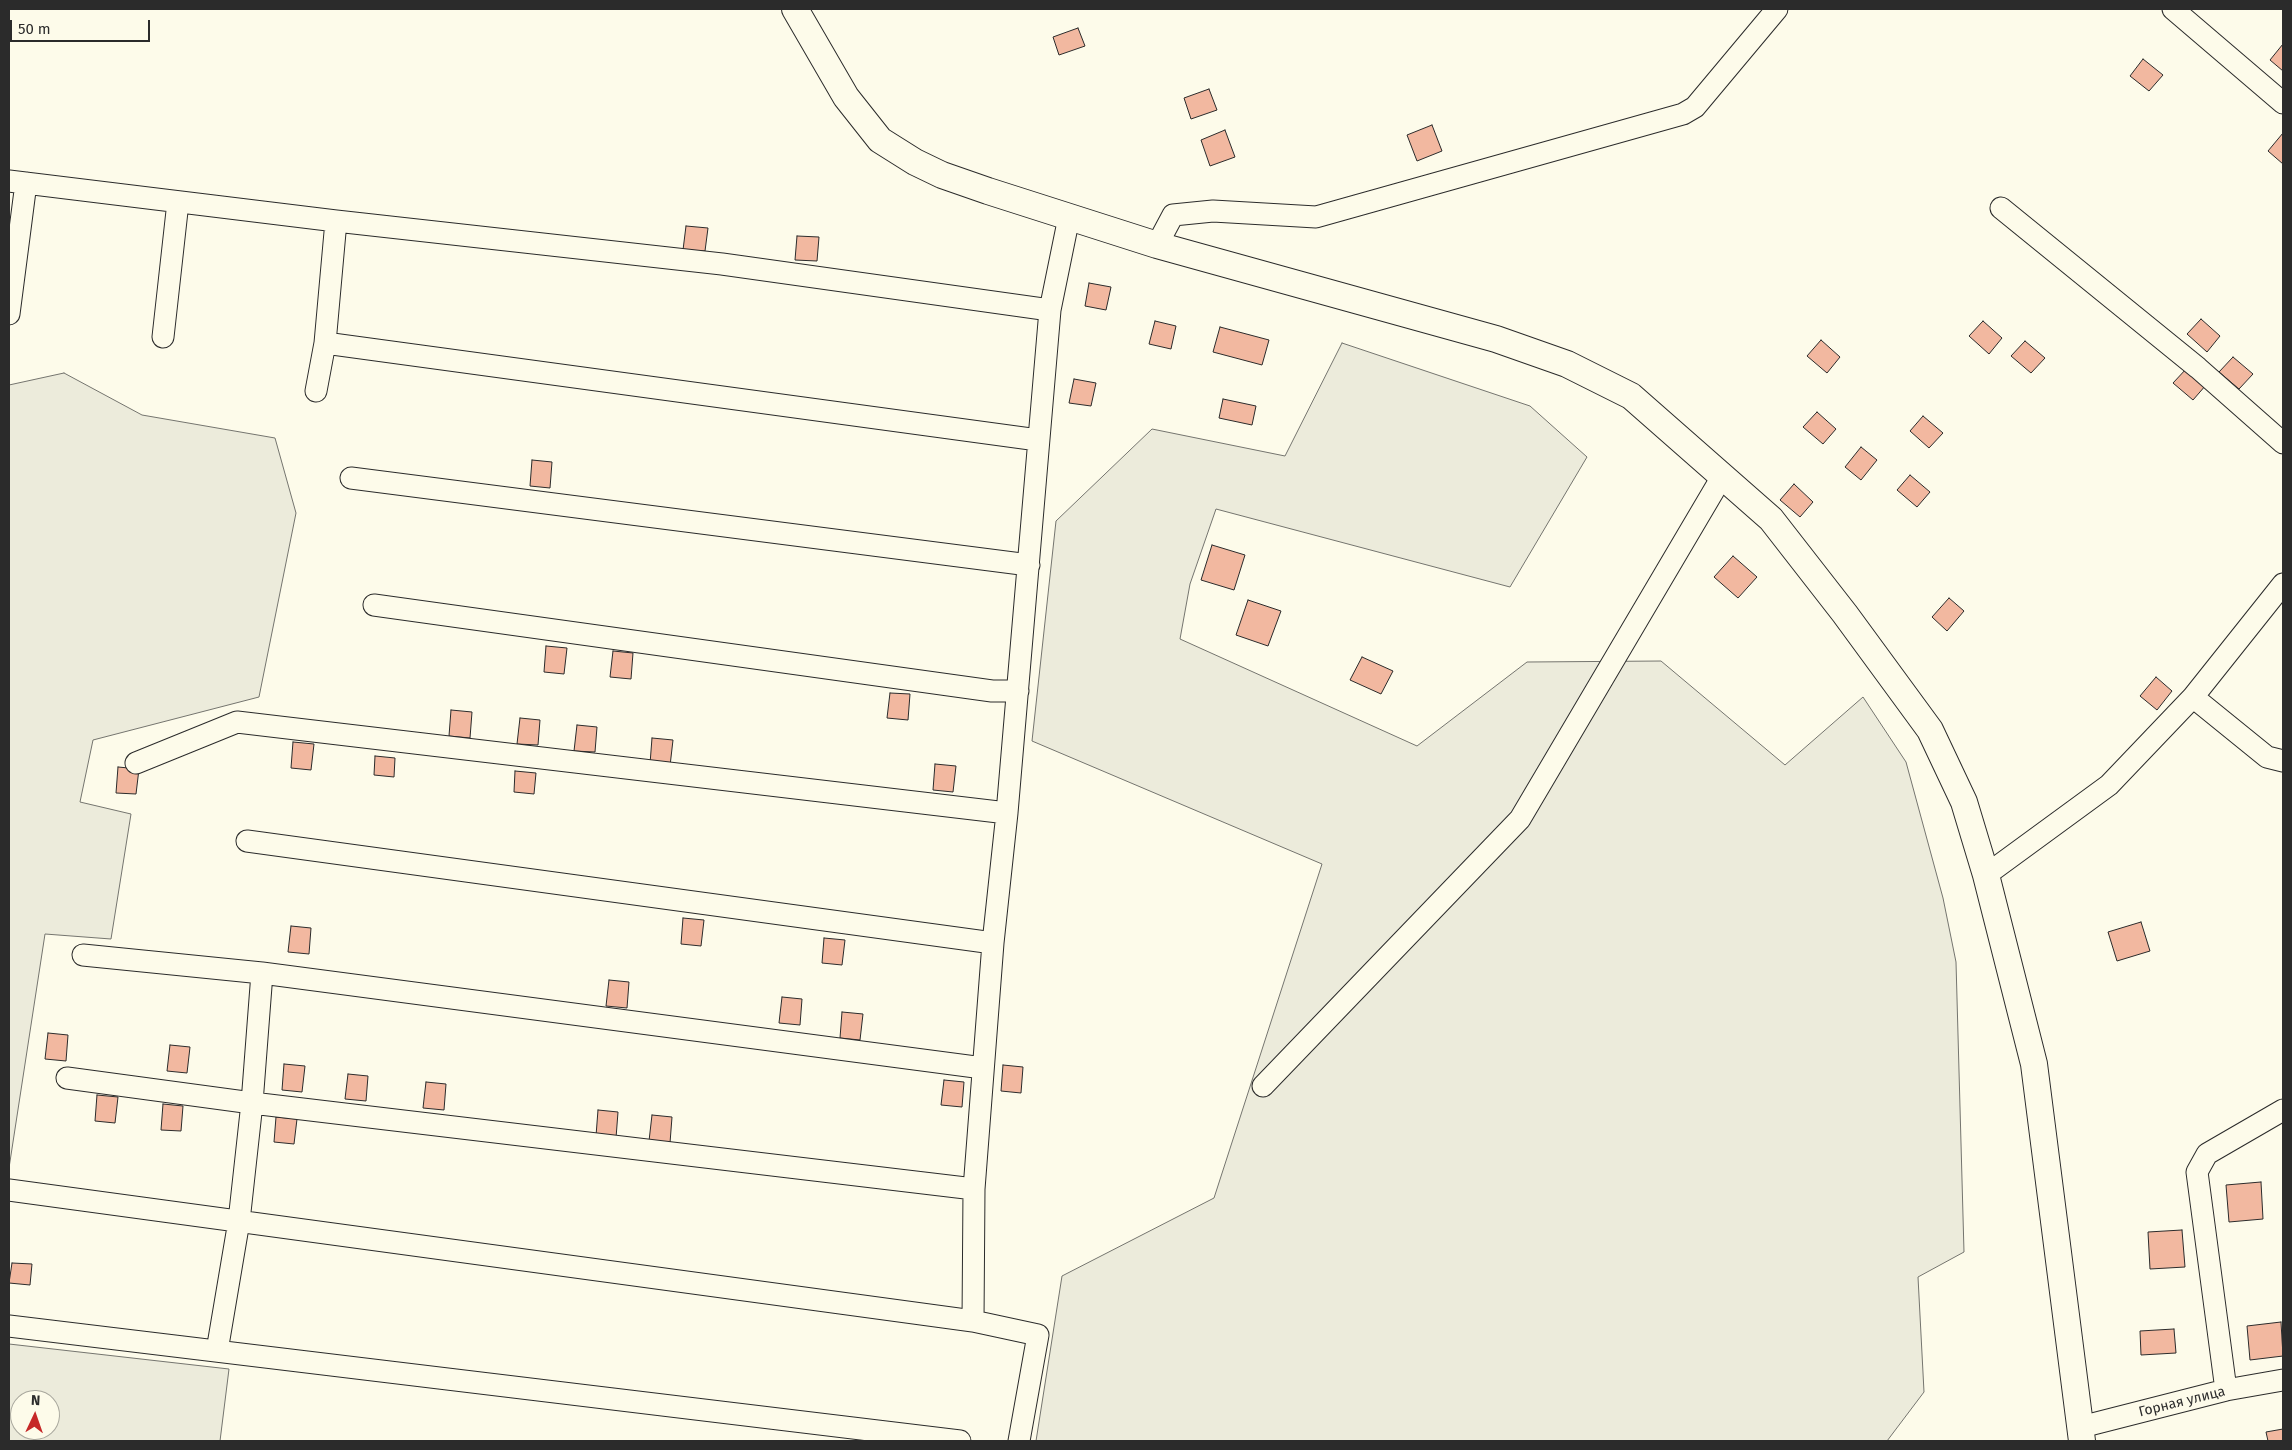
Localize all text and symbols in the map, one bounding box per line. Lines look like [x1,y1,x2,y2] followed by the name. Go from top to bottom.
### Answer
[12,10,152,42] scale bar
[18,20,51,38] text: 50 m
[2137,1383,2227,1421] street label: Горная улица
[10,1390,60,1440] north arrow
[31,1392,41,1409] text: N

